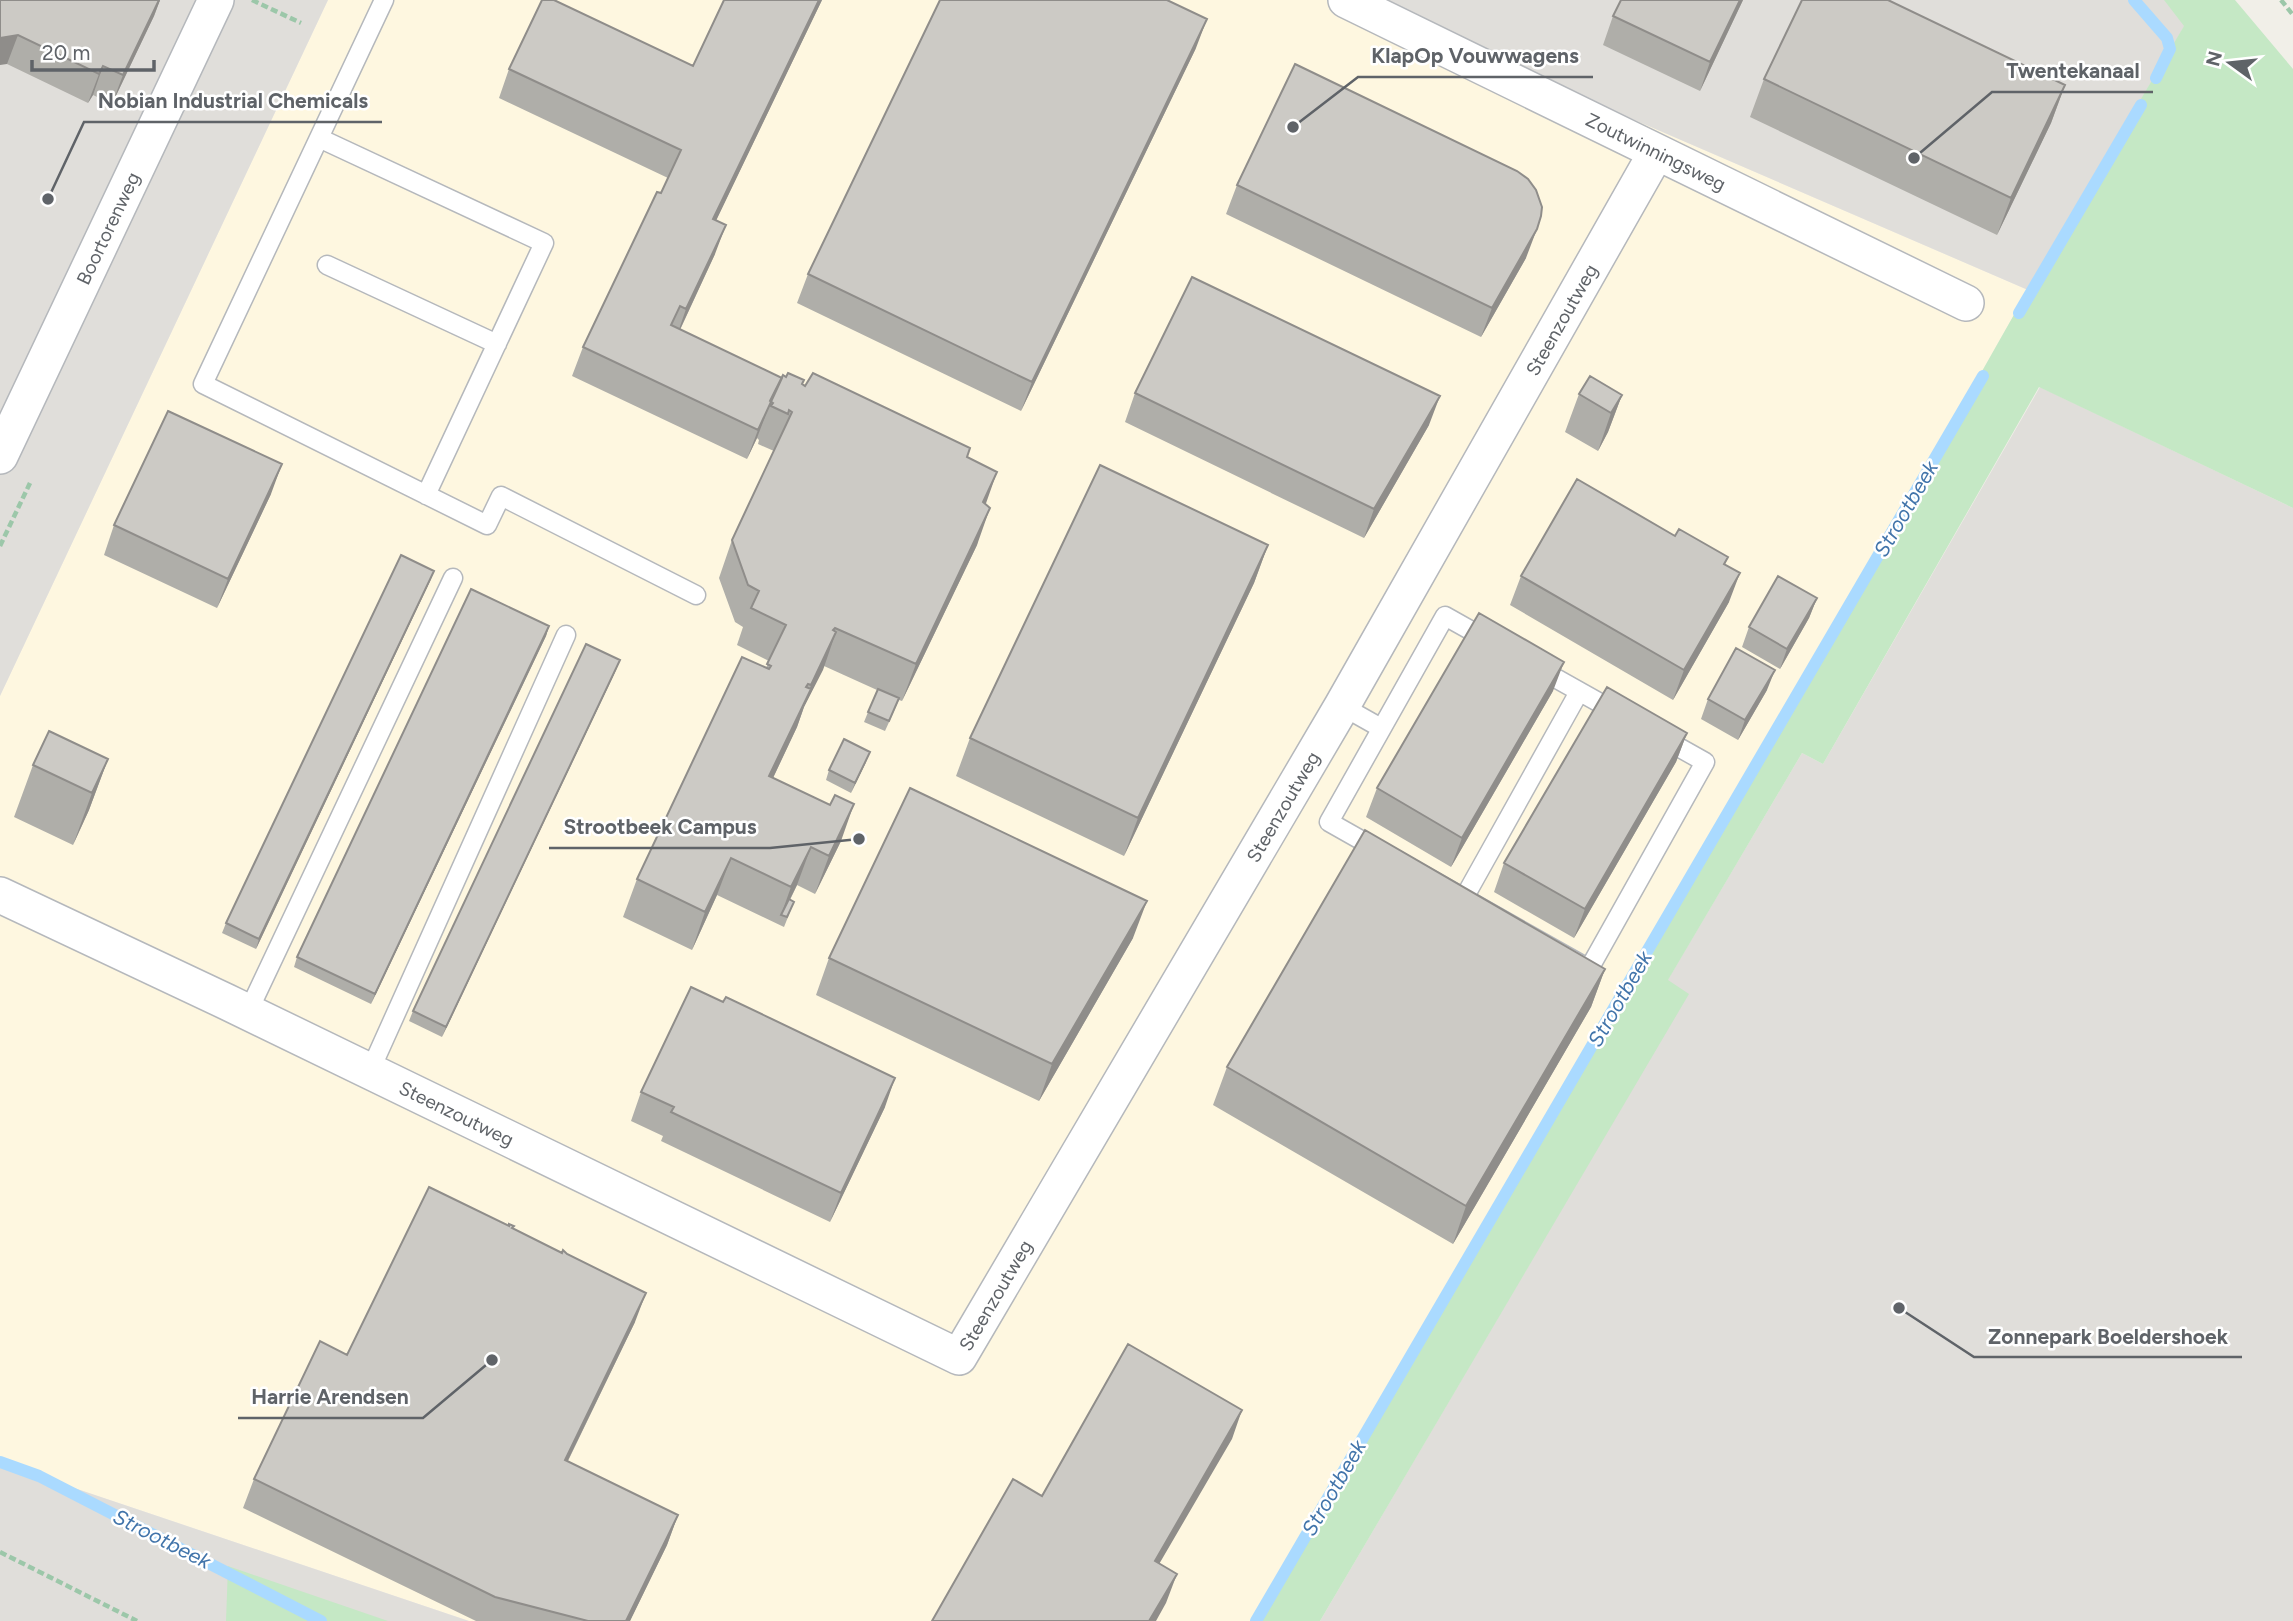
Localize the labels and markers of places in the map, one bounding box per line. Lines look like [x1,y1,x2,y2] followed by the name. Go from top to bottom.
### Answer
[1358,35,1593,77] callout: KlapOp Vouwwagens
[1992,50,2153,92] callout: Twentekanaal
[84,80,382,122] callout: Nobian Industrial Chemicals
[549,806,770,848] callout: Strootbeek Campus
[1974,1315,2242,1357] callout: Zonnepark Boeldershoek
[238,1376,423,1418] callout: Harrie Arendsen

